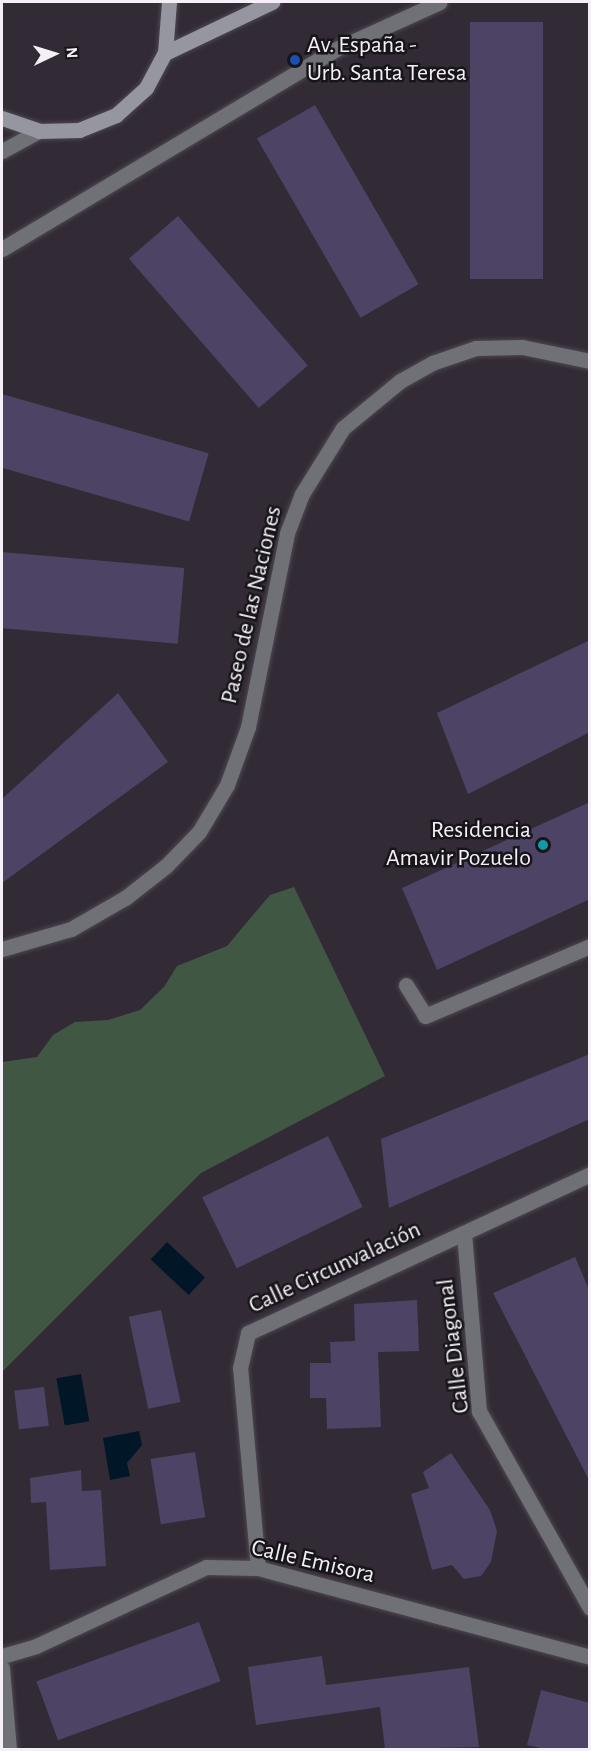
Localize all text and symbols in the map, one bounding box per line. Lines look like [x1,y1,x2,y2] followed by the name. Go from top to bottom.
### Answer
[24,24,84,84] north arrow
[307,32,467,88] place label: Av. España - Urb. Santa Teresa
[64,47,80,59] text: N
[288,53,302,67] marker: Av. España - Urb. Santa Teresa
[215,503,289,707] street label: Paseo de las Naciones
[386,817,531,873] place label: Residencia Amavir Pozuelo
[536,838,550,852] marker: Residencia Amavir Pozuelo
[244,1216,426,1320] street label: Calle Circunvalación
[431,1277,477,1415] street label: Calle Diagonal
[248,1534,378,1590] street label: Calle Emisora

